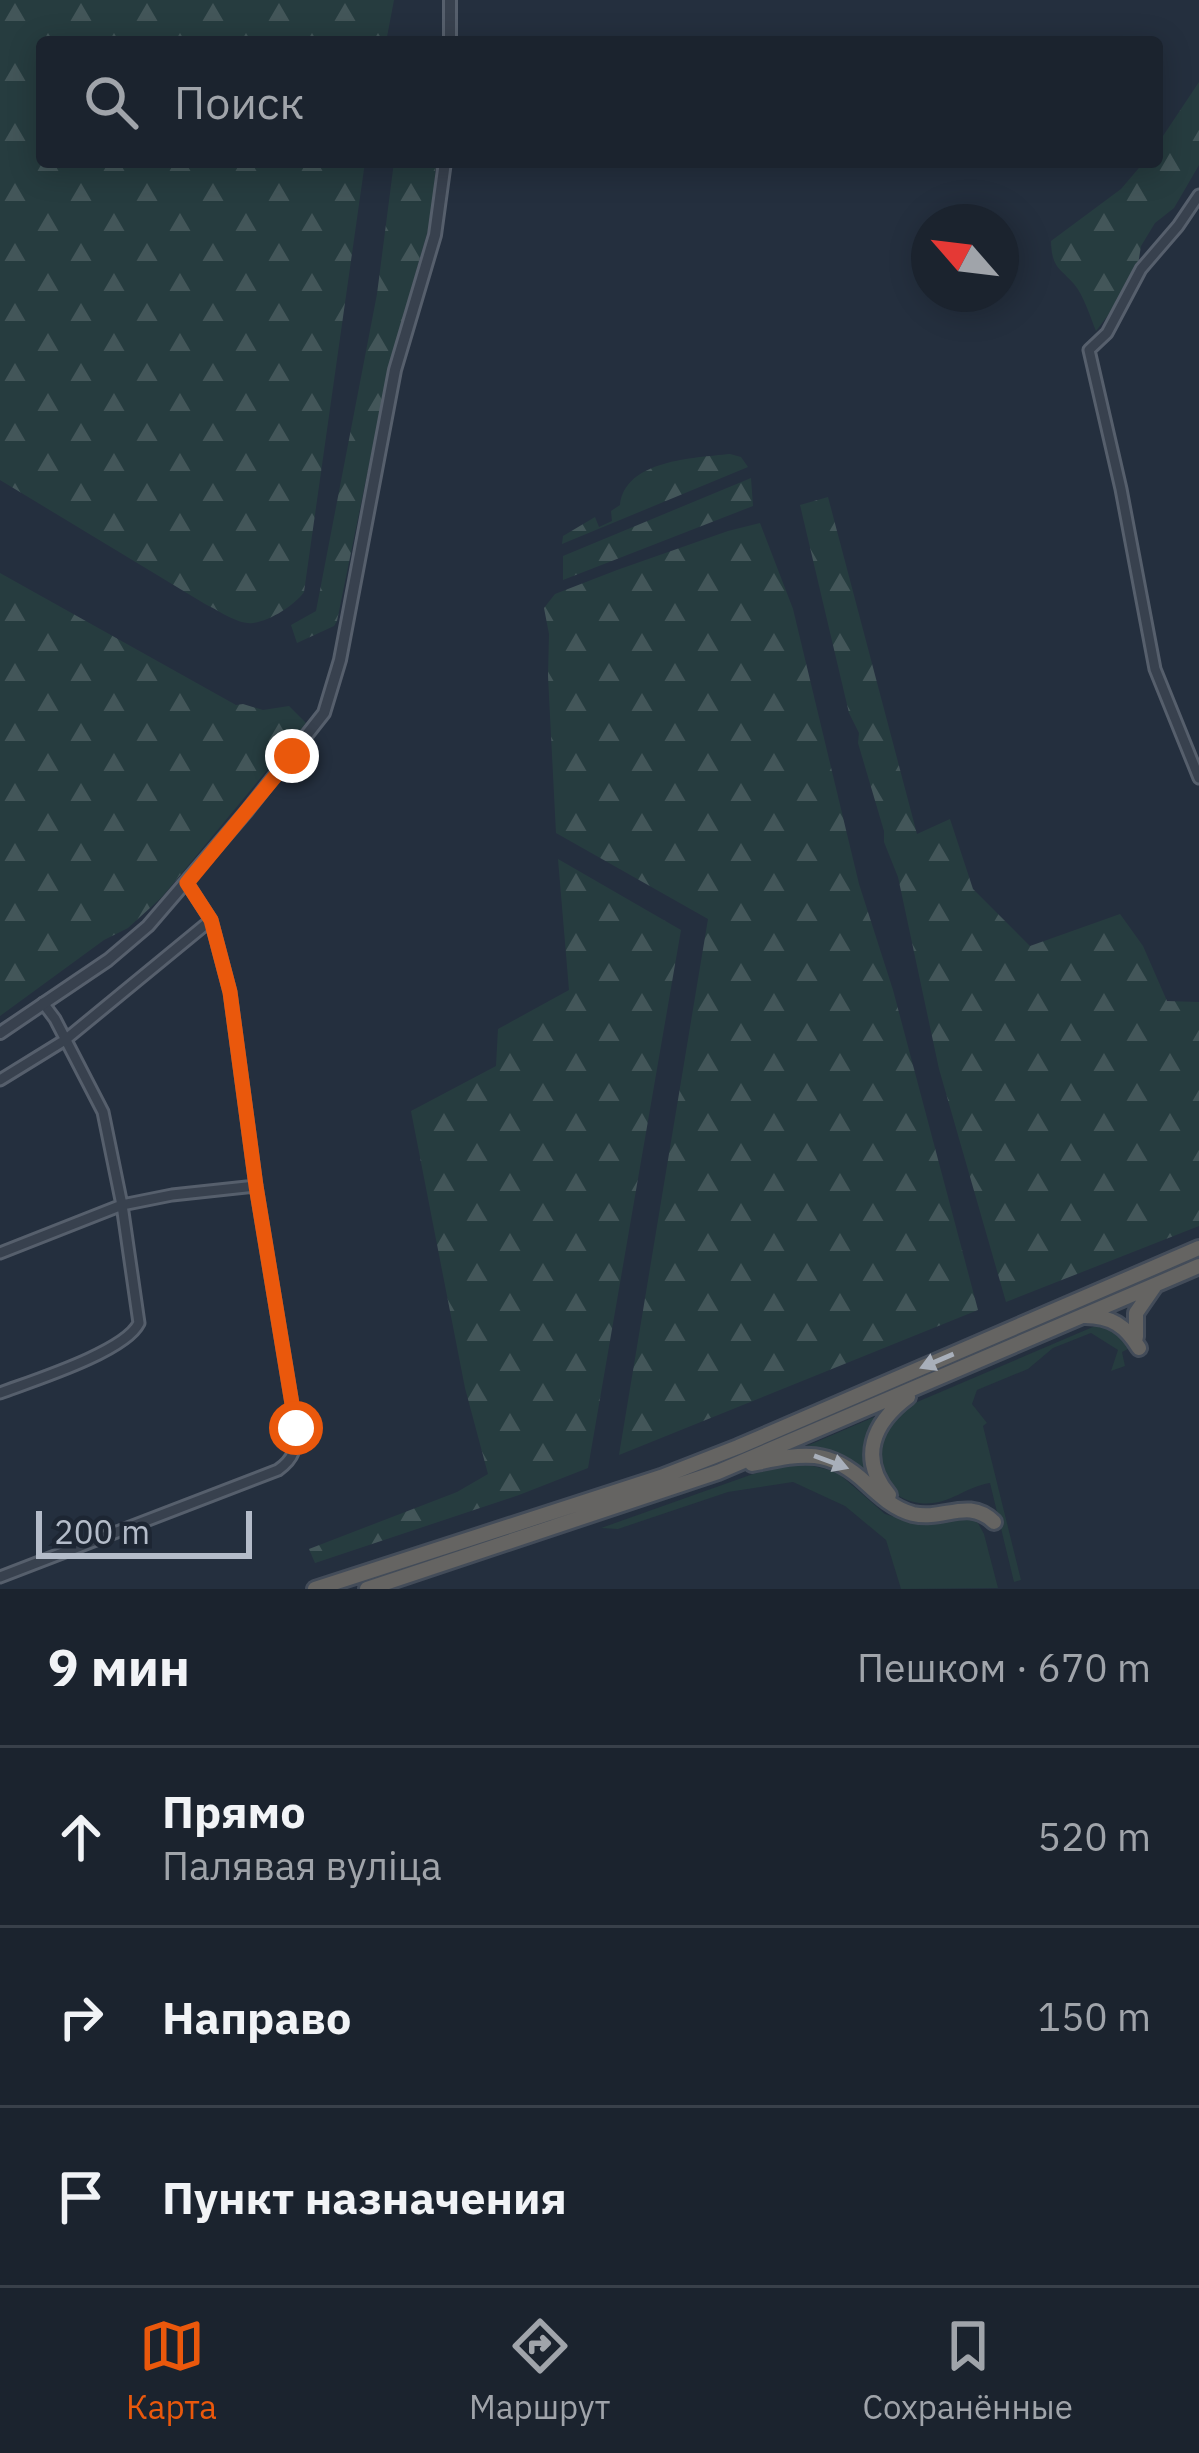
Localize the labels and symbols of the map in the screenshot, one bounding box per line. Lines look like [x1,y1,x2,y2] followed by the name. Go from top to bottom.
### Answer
[911,204,1019,312] north arrow
[265,729,319,783] route end
[919,1352,955,1371] one-way arrow
[269,1401,323,1455] route start
[813,1453,849,1472] one-way arrow
[36,1505,252,1558] scale bar

